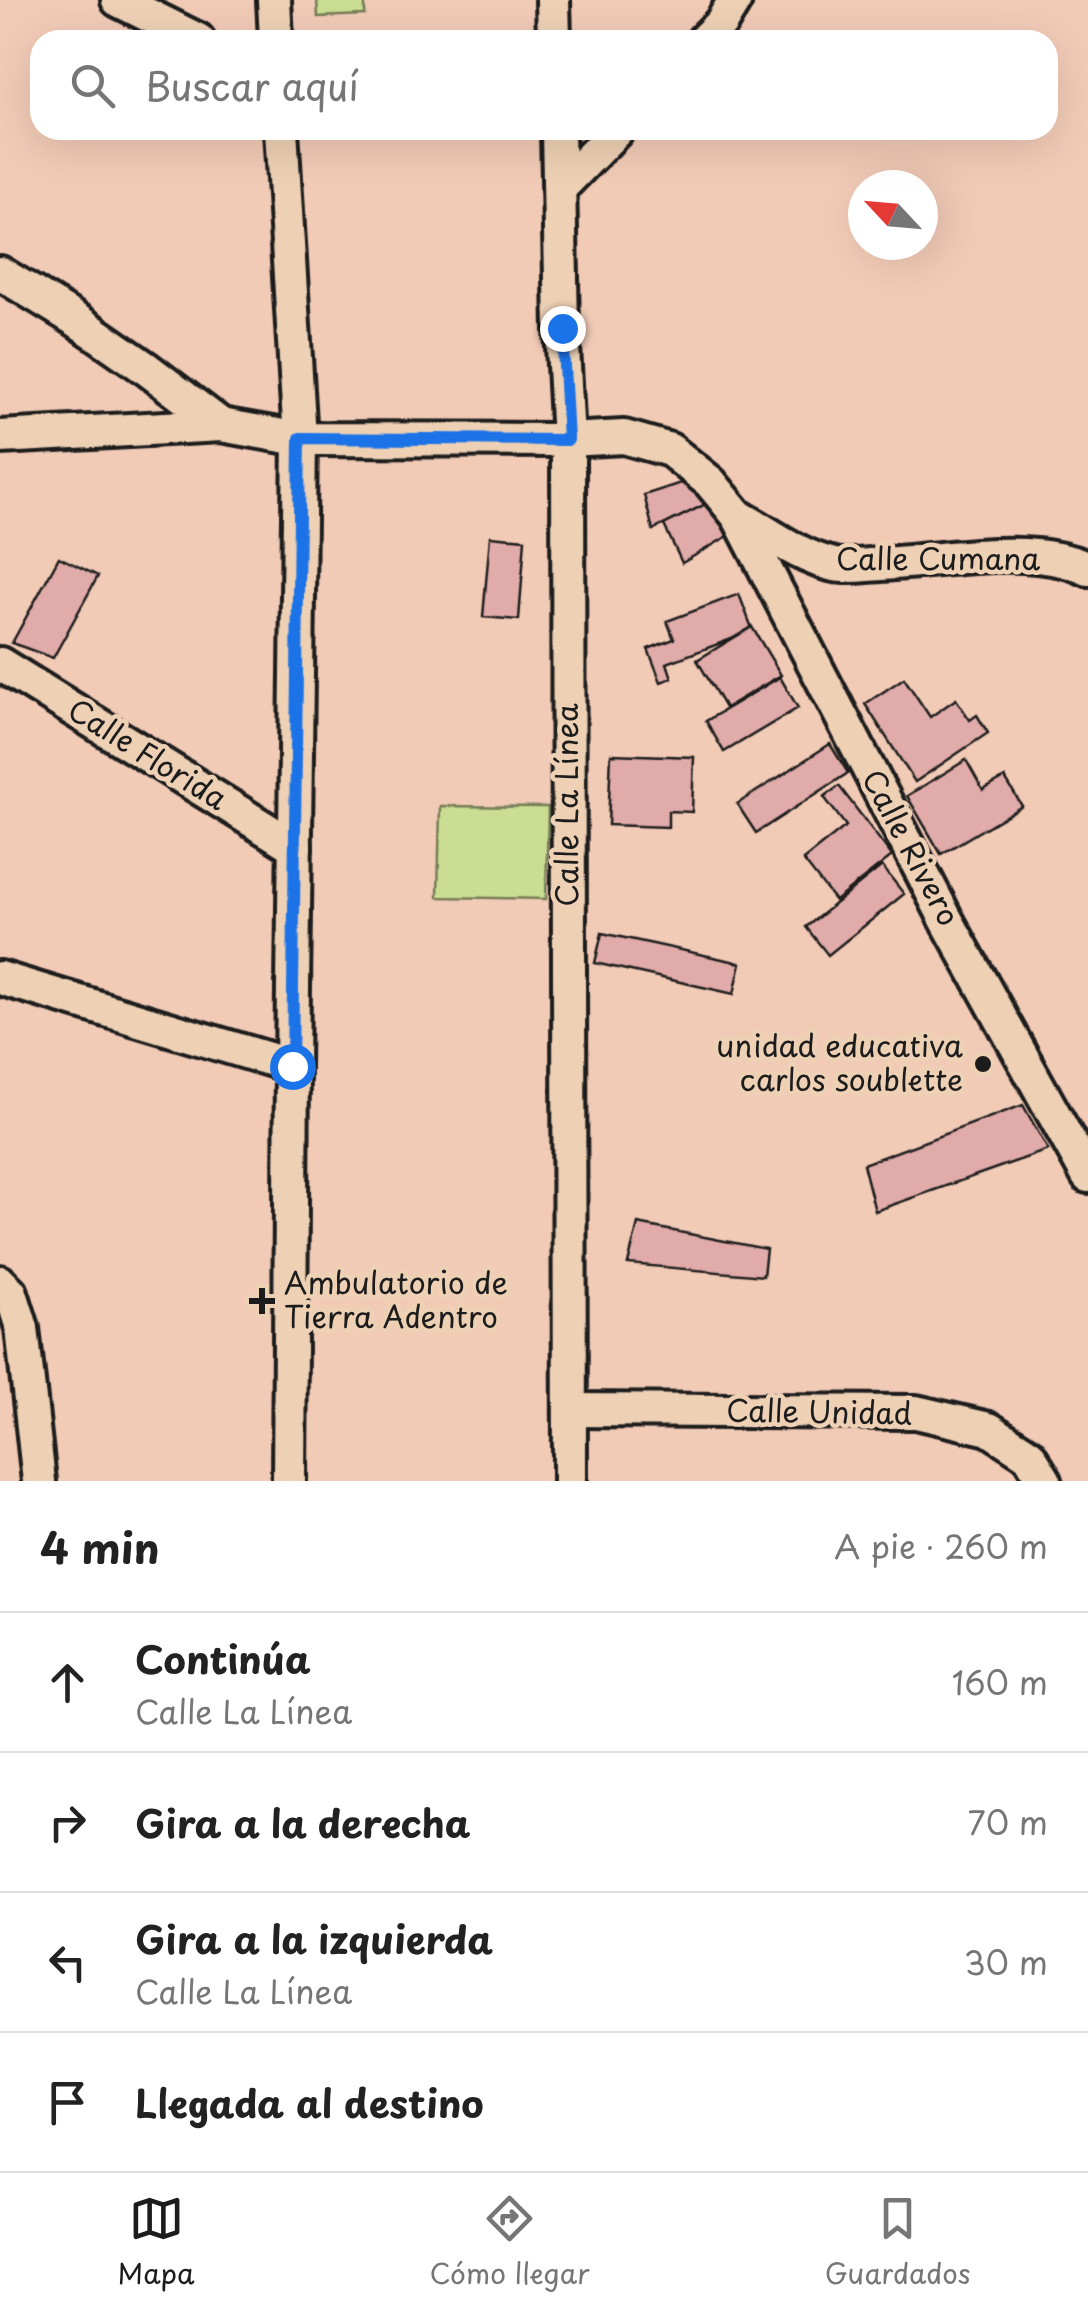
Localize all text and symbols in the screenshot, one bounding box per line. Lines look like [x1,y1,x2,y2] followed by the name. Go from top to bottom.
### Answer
[30,30,1058,140] search box
[145,57,359,114] text: Buscar aquí
[65,58,120,113] icon: search
[848,170,938,260] north arrow
[540,306,586,352] route end
[836,535,1040,580] street label: Calle Cumana
[60,686,237,820] street label: Calle Florida
[543,703,588,907] street label: Calle La Línea
[852,761,972,933] street label: Calle Rivero
[716,1022,963,1101] place label: unidad educativa carlos soublette
[270,1044,316,1090] route start
[972,1053,994,1075] marker: unidad educativa carlos soublette
[284,1259,508,1338] place label: Ambulatorio de Tierra Adentro
[249,1288,275,1314] marker: Ambulatorio de Tierra Adentro
[726,1386,912,1435] street label: Calle Unidad
[40,1515,160,1578] text: 4 min
[834,1522,1048,1570] text: A pie · 260 m
[135,1630,311,1687] text: Continúa
[40,1655,95,1710] icon: ahead
[952,1658,1048,1706] text: 160 m
[135,1687,352,1735] text: Calle La Línea
[135,1794,470,1851] text: Gira a la derecha
[40,1795,95,1850] icon: right
[968,1798,1048,1846] text: 70 m
[135,1910,493,1967] text: Gira a la izquierda
[40,1935,95,1990] icon: left
[964,1938,1048,1986] text: 30 m
[135,1967,352,2015] text: Calle La Línea
[135,2074,484,2131] text: Llegada al destino
[40,2075,95,2130] icon: arrive
[118,2191,195,2294] tab: Mapa
[430,2191,590,2294] tab: Cómo llegar
[825,2191,970,2294] tab: Guardados

